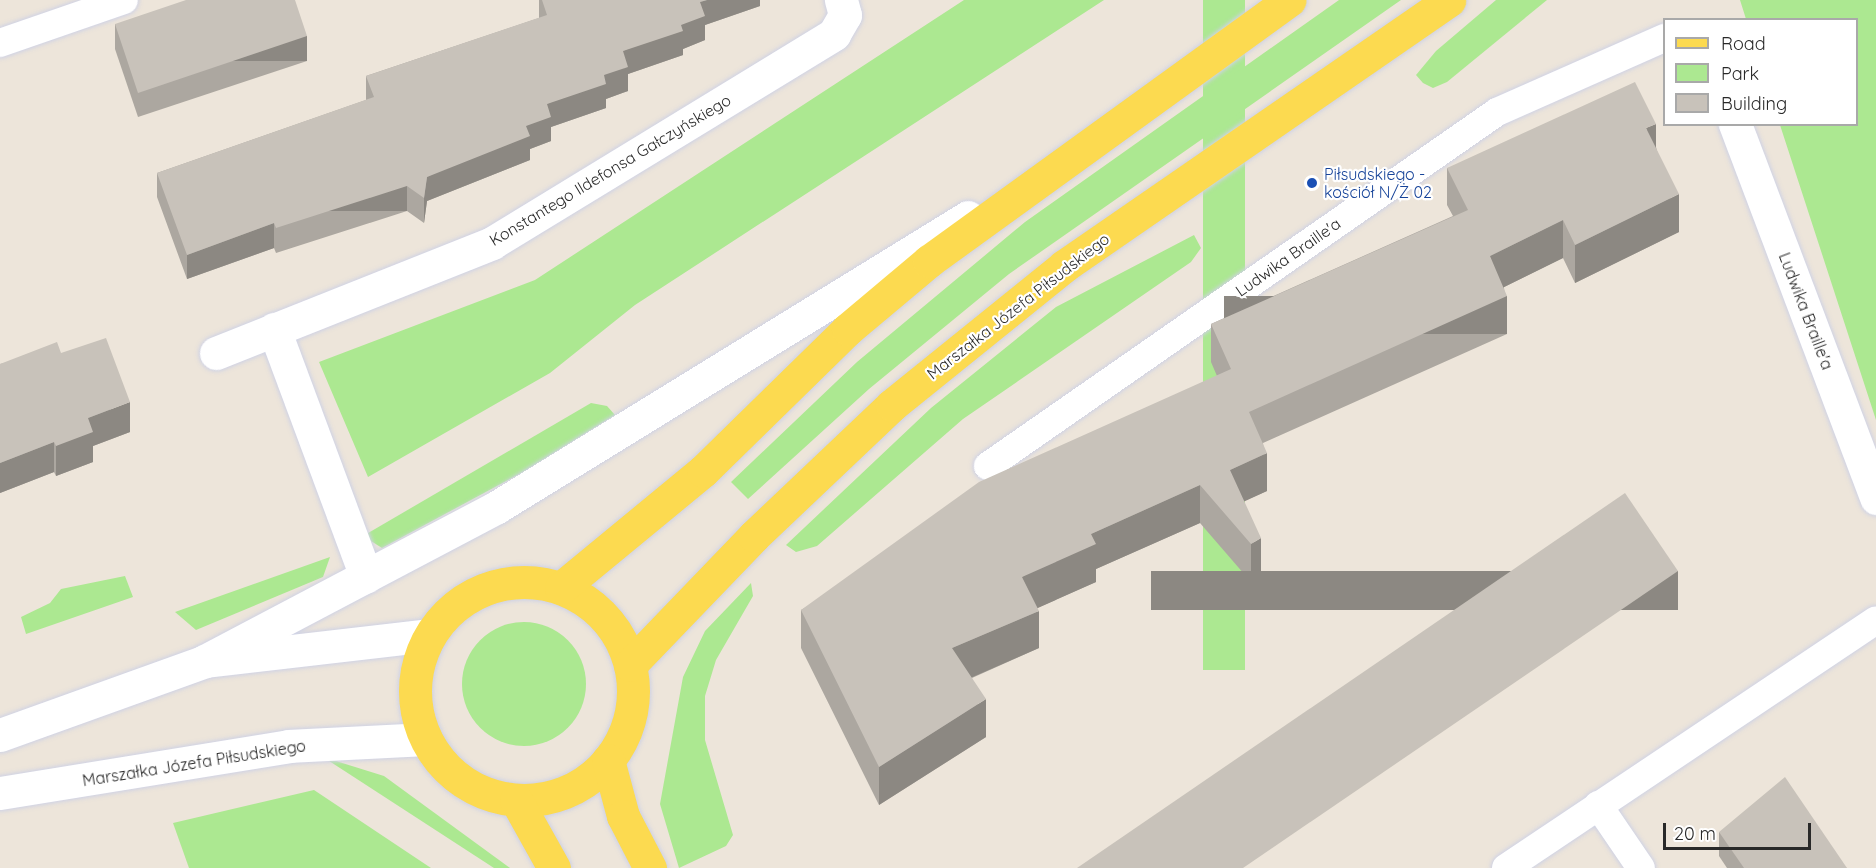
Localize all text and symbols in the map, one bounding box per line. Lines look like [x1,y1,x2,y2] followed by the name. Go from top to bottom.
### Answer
[1663,18,1858,126] legend
[1721,32,1766,55] text: Road
[1721,62,1759,85] text: Park
[486,90,734,250] street label: Konstantego Ildefonsa Gałczyńskiego
[1721,92,1787,115] text: Building
[1324,164,1432,202] place label: Piłsudskiego - kościół N/Ż 02
[1305,176,1319,190] marker: Piłsudskiego - kościół N/Ż 02
[1232,214,1344,300] street label: Ludwika Braille'a
[923,229,1113,383] street label: Marszałka Józefa Piłsudskiego
[1775,250,1837,372] street label: Ludwika Braille'a
[81,736,307,790] street label: Marszałka Józefa Piłsudskiego
[1666,811,1814,849] scale bar
[1674,822,1716,845] text: 20 m

